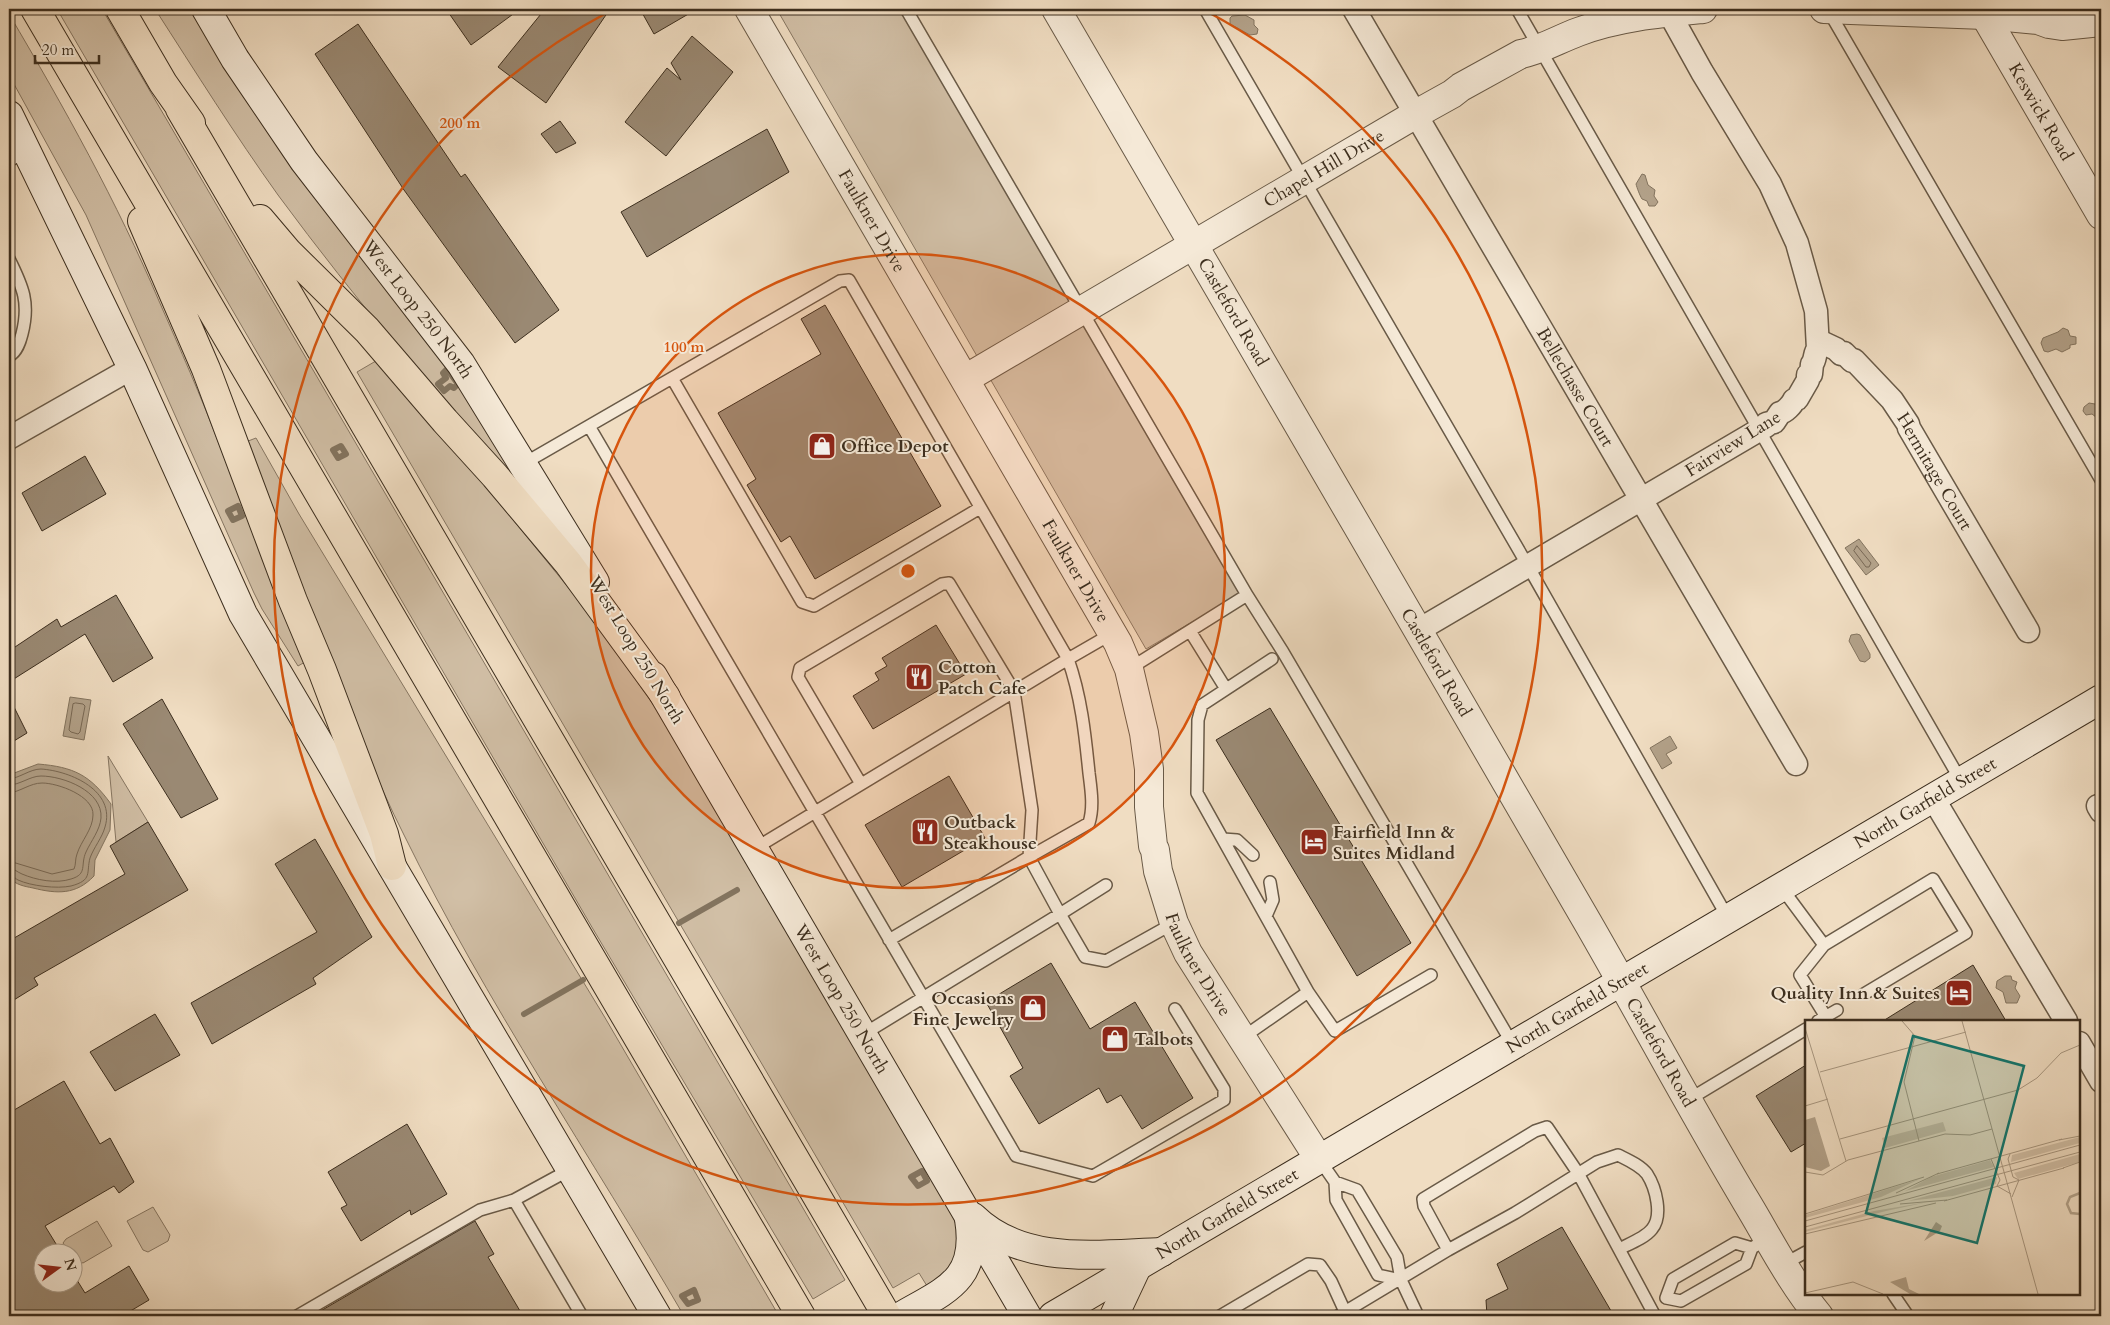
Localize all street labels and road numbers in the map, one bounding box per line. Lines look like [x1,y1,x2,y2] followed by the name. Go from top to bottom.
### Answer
[2003,58,2079,166] street label: Keswick Road
[1259,123,1389,214] street label: Chapel Hill Drive
[832,165,912,277] street label: Faulkner Drive
[356,234,480,383] street label: West Loop 250 North
[1192,253,1275,371] street label: Castleford Road
[1531,323,1620,452] street label: Bellechasse Court
[1680,405,1786,483] street label: Fairview Lane
[1891,407,1979,535] street label: Hermitage Court
[1036,515,1116,627] street label: Faulkner Drive
[581,570,690,729] street label: West Loop 250 North
[1395,603,1478,722] street label: Castleford Road
[1849,751,2001,854] street label: North Garfield Street
[1159,910,1237,1021] street label: Faulkner Drive
[788,919,895,1078] street label: West Loop 250 North
[1501,956,1653,1059] street label: North Garfield Street
[1620,993,1702,1112] street label: Castleford Road
[1151,1162,1303,1265] street label: North Garfield Street

